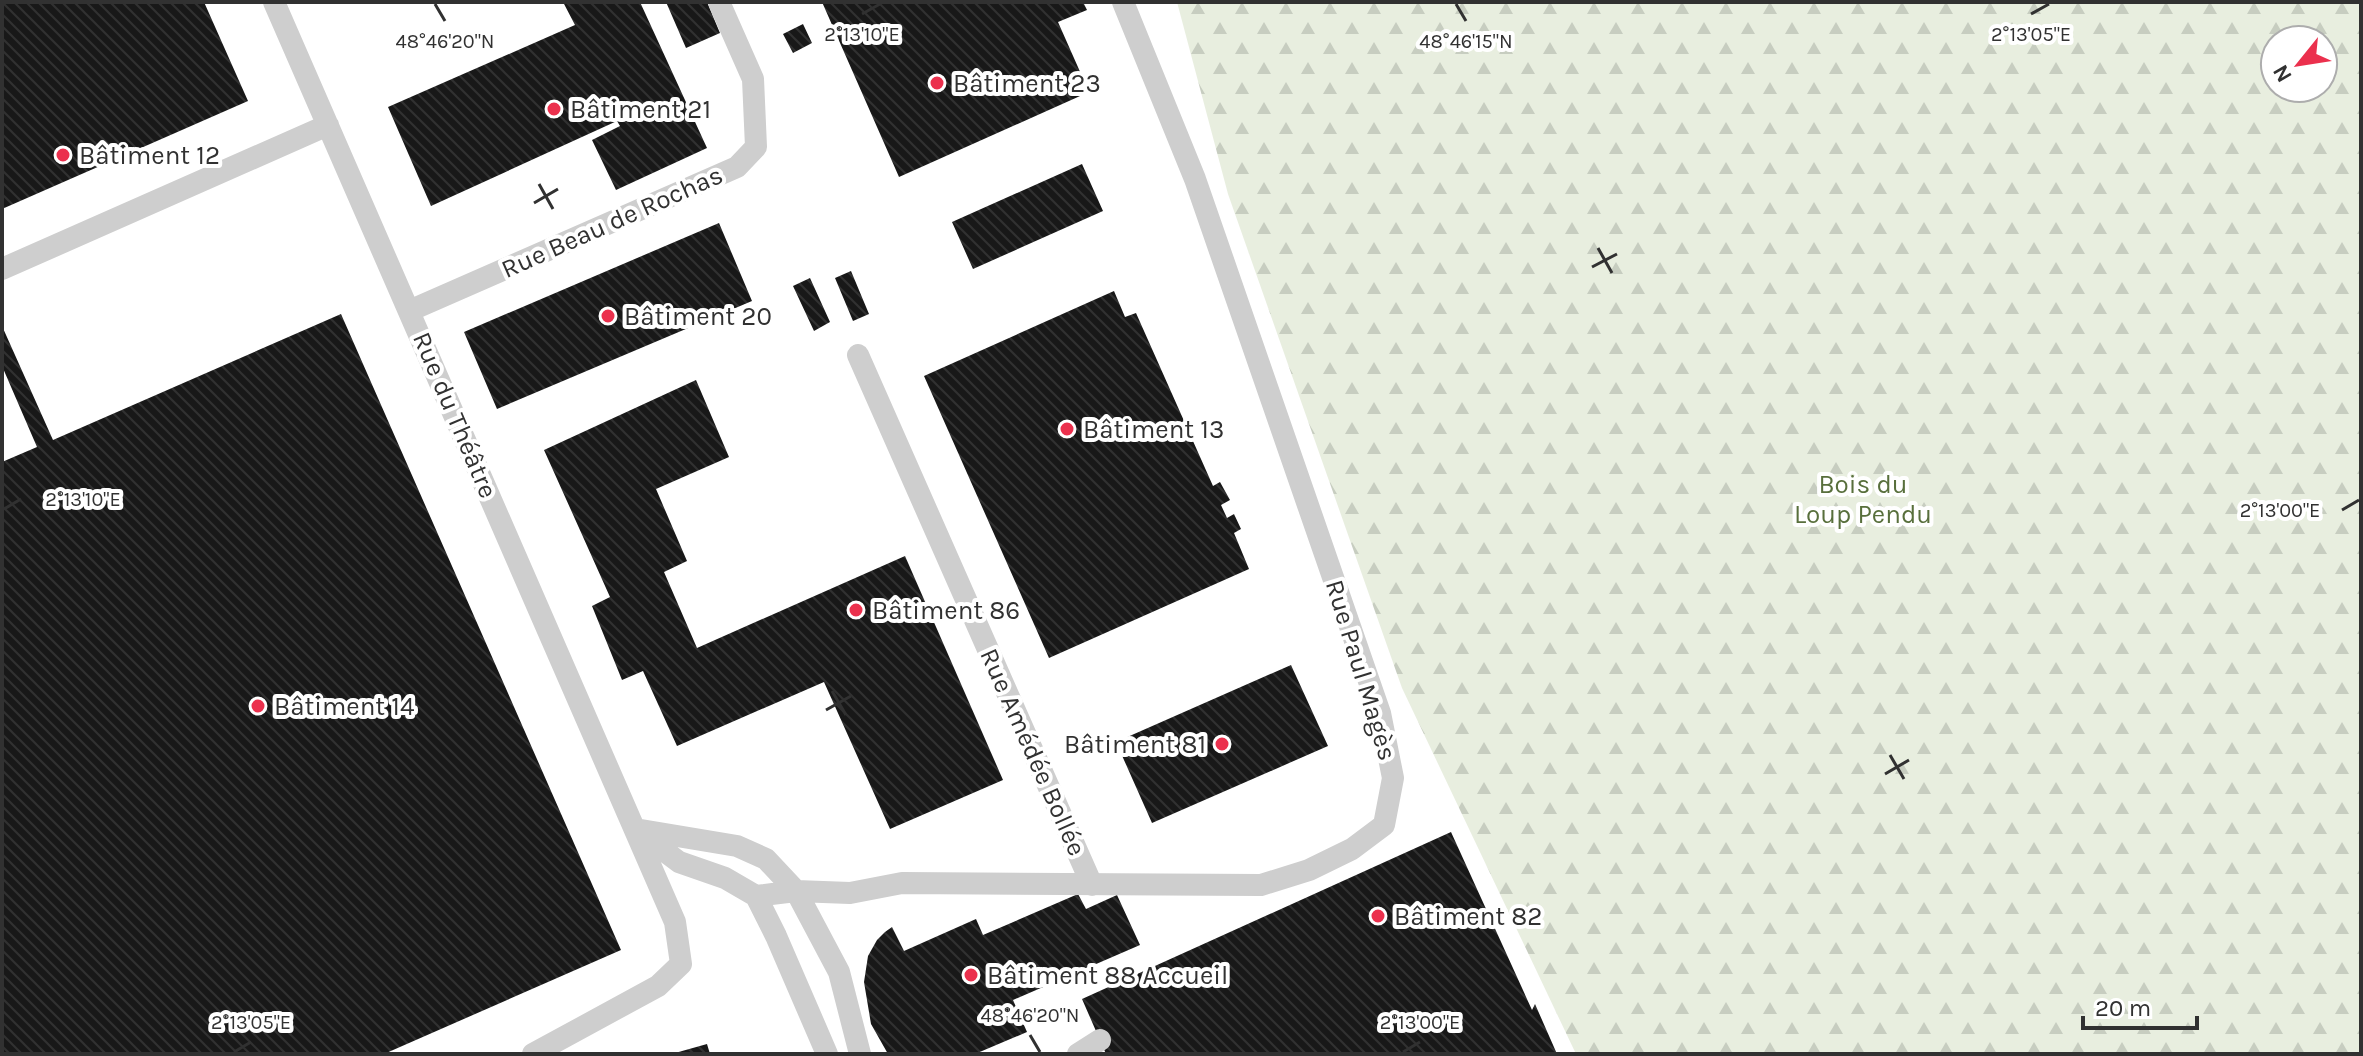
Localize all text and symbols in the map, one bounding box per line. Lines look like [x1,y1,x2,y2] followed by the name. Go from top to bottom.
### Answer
[824,23,900,46] text: 2°13'10"E
[1991,23,2071,46] text: 2°13'05"E
[2259,24,2339,104] north arrow
[396,30,494,53] text: 48°46'20"N
[1419,30,1513,53] text: 48°46'15"N
[2267,60,2298,87] text: N
[953,68,1101,99] place label: Bâtiment 23
[928,74,946,92] marker: Bâtiment 23
[570,94,711,125] place label: Bâtiment 21
[545,100,563,118] marker: Bâtiment 21
[79,140,220,171] place label: Bâtiment 12
[54,146,72,164] marker: Bâtiment 12
[496,159,728,285] street label: Rue Beau de Rochas
[624,301,772,332] place label: Bâtiment 20
[599,307,617,325] marker: Bâtiment 20
[406,327,504,503] street label: Rue du Théâtre
[1083,414,1224,445] place label: Bâtiment 13
[1058,420,1076,438] marker: Bâtiment 13
[1794,469,1932,530] park label: Bois du Loup Pendu
[45,488,121,511] text: 2°13'10"E
[2240,499,2320,522] text: 2°13'00"E
[1319,576,1403,764] street label: Rue Paul Magès
[872,595,1020,626] place label: Bâtiment 86
[847,601,865,619] marker: Bâtiment 86
[973,644,1093,860] street label: Rue Amédée Bollée
[274,691,414,722] place label: Bâtiment 14
[249,697,267,715] marker: Bâtiment 14
[1064,729,1206,760] place label: Bâtiment 81
[1213,735,1231,753] marker: Bâtiment 81
[1394,901,1542,932] place label: Bâtiment 82
[1369,907,1387,925] marker: Bâtiment 82
[987,960,1228,991] place label: Bâtiment 88 Accueil
[962,966,980,984] marker: Bâtiment 88 Accueil
[2083,980,2197,1030] scale bar
[2095,994,2151,1022] text: 20 m
[981,1004,1079,1027] text: 48°46'20"N
[211,1011,291,1034] text: 2°13'05"E
[1380,1011,1460,1034] text: 2°13'00"E

